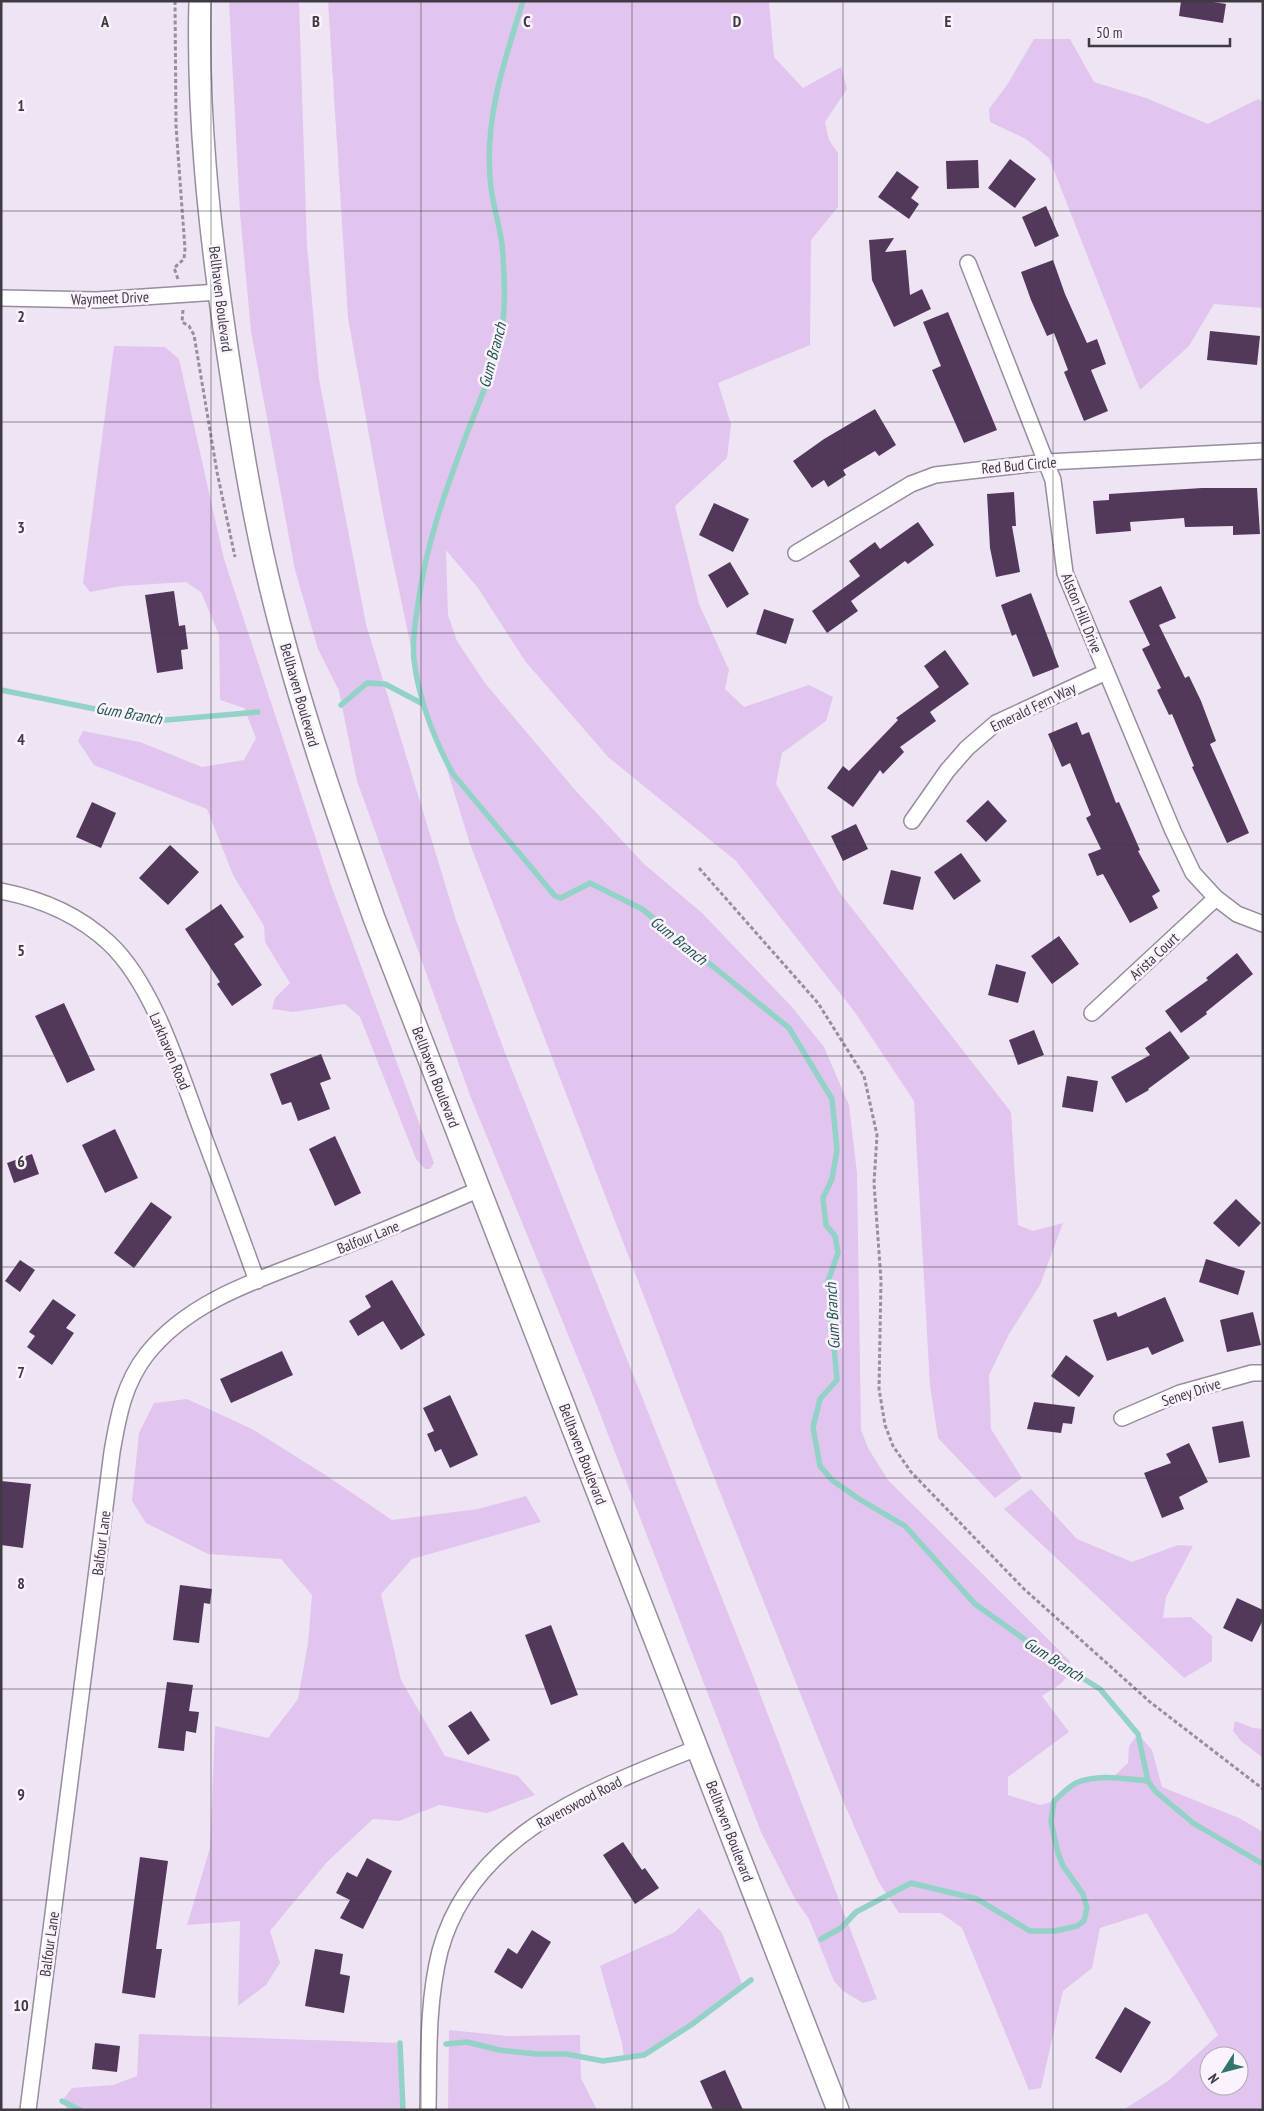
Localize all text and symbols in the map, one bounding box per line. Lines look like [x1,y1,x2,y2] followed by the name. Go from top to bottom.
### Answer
[100,11,110,31] text: A
[312,11,320,31] text: B
[523,11,531,31] text: C
[733,11,742,31] text: D
[945,11,952,31] text: E
[1089,15,1230,47] scale bar
[1096,23,1122,42] text: 50 m
[17,95,25,115] text: 1
[205,245,237,353] street label: Bellhaven Boulevard
[71,287,149,309] street label: Waymeet Drive
[17,306,25,326] text: 2
[474,319,511,390] water label: Gum Branch
[981,452,1057,478] street label: Red Bud Circle
[17,517,25,537] text: 3
[1057,570,1107,656] street label: Alston Hill Drive
[276,641,324,749] street label: Bellhaven Boulevard
[987,678,1079,736] street label: Emerald Fern Way
[94,697,165,729] water label: Gum Branch
[17,729,25,749] text: 4
[647,911,712,969] water label: Gum Branch
[1125,928,1183,984] street label: Arista Court
[17,940,25,960] text: 5
[145,1010,195,1092] street label: Larkhaven Road
[408,1024,464,1130] street label: Bellhaven Boulevard
[17,1151,25,1171] text: 6
[334,1216,402,1258] street label: Balfour Lane
[820,1281,844,1350] water label: Gum Branch
[17,1362,25,1382] text: 7
[1159,1374,1223,1410] street label: Seney Drive
[555,1401,611,1507] street label: Bellhaven Boulevard
[88,1509,114,1577] street label: Balfour Lane
[17,1573,25,1593] text: 8
[1021,1632,1088,1686] water label: Gum Branch
[533,1772,625,1832] street label: Ravenswood Road
[702,1778,758,1884] street label: Bellhaven Boulevard
[17,1784,25,1804] text: 9
[35,1910,63,1978] street label: Balfour Lane
[13,1995,29,2015] text: 10
[1199,2046,1249,2096] north arrow
[1204,2070,1223,2087] text: N

